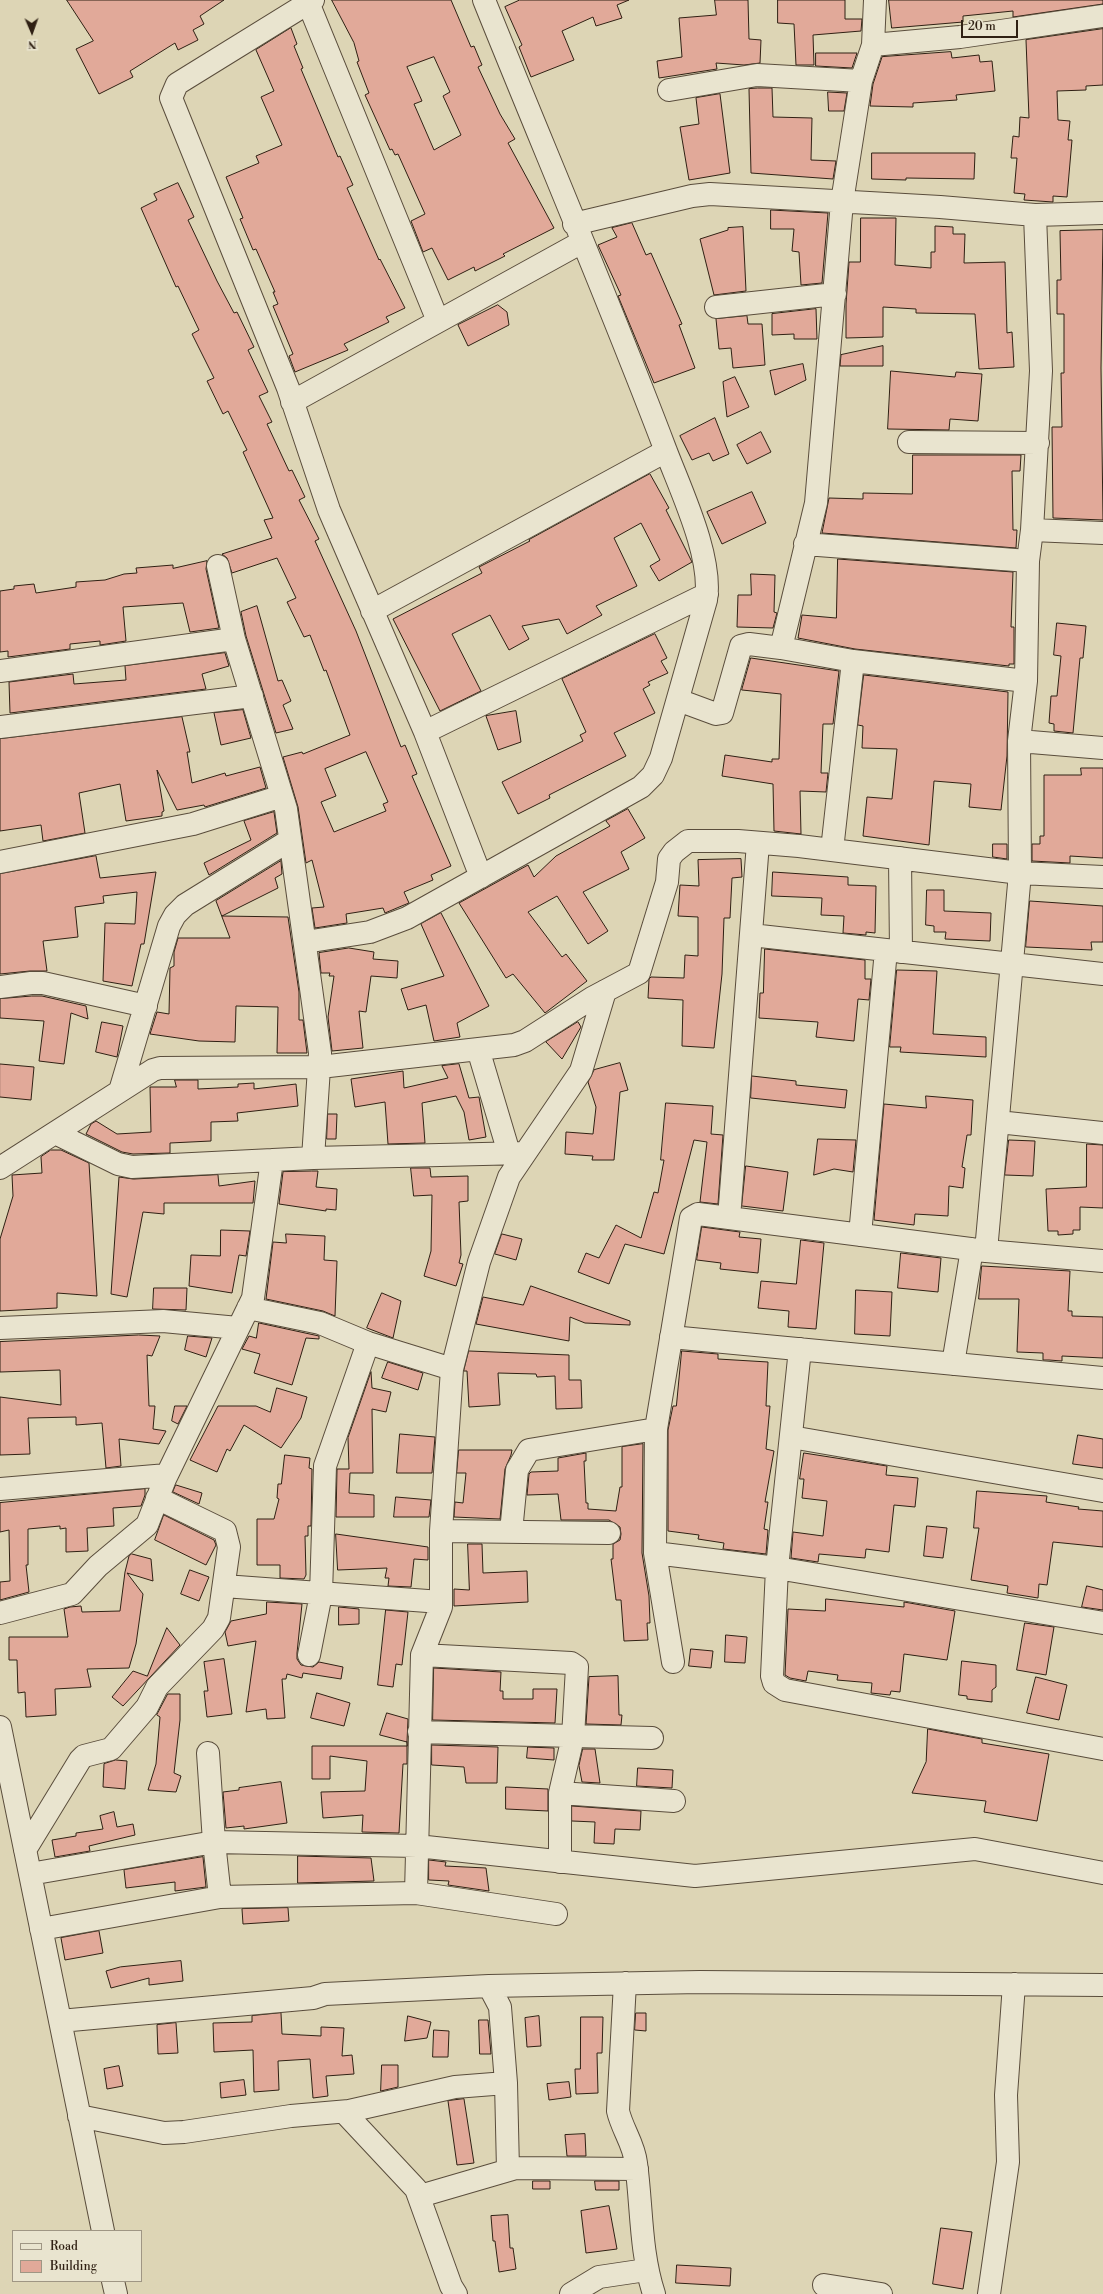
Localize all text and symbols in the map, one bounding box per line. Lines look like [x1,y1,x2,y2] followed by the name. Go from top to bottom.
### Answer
[12,12,52,52] north arrow
[963,12,1020,38] scale bar
[968,19,996,34] text: 20 m
[28,37,37,51] text: N
[12,2230,142,2282] legend
[50,2239,78,2254] text: Road
[50,2259,97,2274] text: Building

